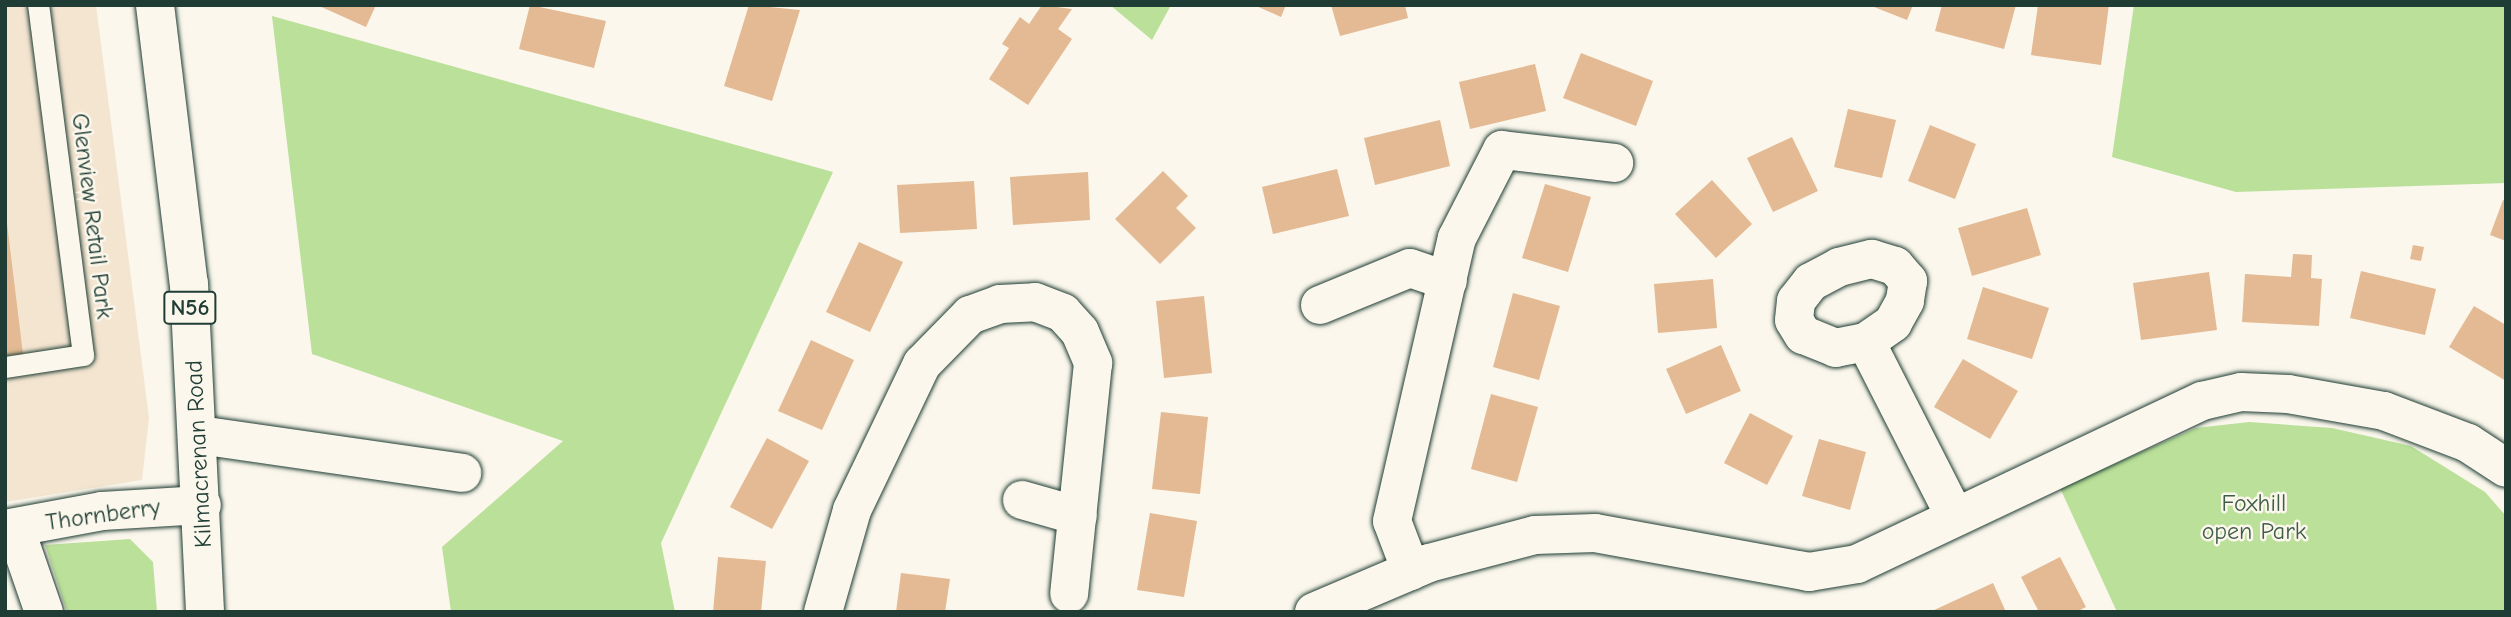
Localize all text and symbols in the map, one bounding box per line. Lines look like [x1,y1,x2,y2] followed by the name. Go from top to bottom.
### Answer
[65,112,119,320] street label: Glenview Retail Park
[162,288,218,328] road number: N56
[180,359,218,549] street label: Kilmacrenan Road
[2202,490,2306,546] park label: Foxhill open Park
[44,493,162,537] street label: Thornberry

